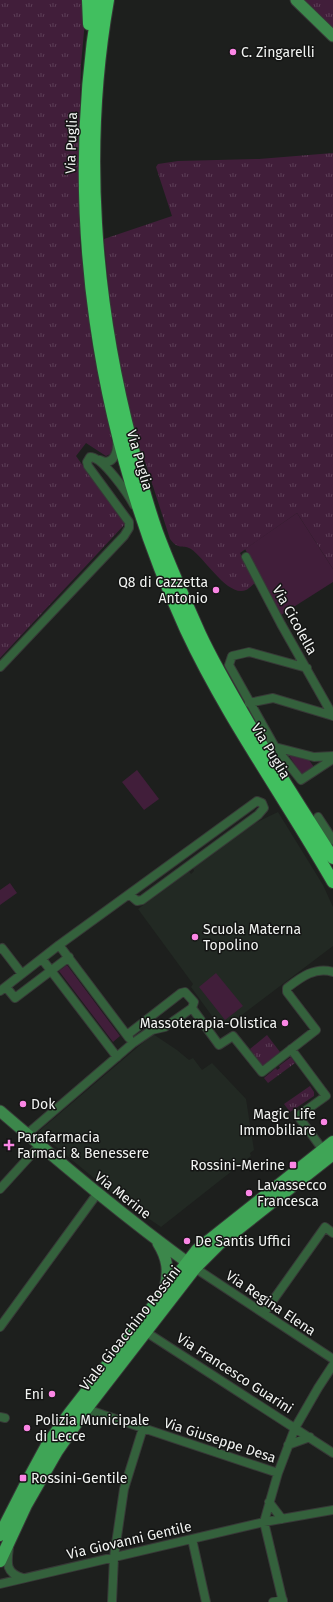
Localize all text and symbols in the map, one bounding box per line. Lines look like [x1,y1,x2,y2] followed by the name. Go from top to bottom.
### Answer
[241,44,315,61] place label: C. Zingarelli
[228,47,238,57] marker: C. Zingarelli
[62,112,81,174] street label: Via Puglia
[123,428,156,492] street label: Via Puglia
[118,574,208,607] place label: Q8 di Cazzetta Antonio
[268,583,321,658] street label: Via Cicolella
[211,585,221,595] marker: Q8 di Cazzetta Antonio
[247,720,294,782] street label: Via Puglia
[203,921,301,954] place label: Scuola Materna Topolino
[190,932,200,942] marker: Scuola Materna Topolino
[140,1015,277,1032] place label: Massoterapia-Olistica
[280,1018,290,1028] marker: Massoterapia-Olistica
[31,1096,56,1113] place label: Dok
[18,1099,28,1109] marker: Dok
[239,1106,316,1139] place label: Magic Life Immobiliare
[319,1117,329,1127] marker: Magic Life Immobiliare
[17,1129,149,1162] place label: Parafarmacia Farmaci & Benessere
[4,1140,14,1150] marker: Parafarmacia Farmaci & Benessere
[190,1157,285,1174] place label: Rossini-Merine
[288,1160,298,1170] marker: Rossini-Merine
[91,1168,154,1223] street label: Via Merine
[257,1177,327,1210] place label: Lavassecco Francesca
[244,1188,254,1198] marker: Lavassecco Francesca
[195,1233,291,1250] place label: De Santis Uffici
[182,1236,192,1246] marker: De Santis Uffici
[76,1262,184,1394] street label: Viale Gioacchino Rossini
[223,1267,319,1340] street label: Via Regina Elena
[173,1329,296,1417] street label: Via Francesco Guarini
[24,1386,44,1403] place label: Eni
[47,1389,57,1399] marker: Eni
[35,1412,149,1445] place label: Polizia Municipale di Lecce
[162,1414,278,1467] street label: Via Giuseppe Desa
[22,1423,32,1433] marker: Polizia Municipale di Lecce
[31,1470,127,1487] place label: Rossini-Gentile
[18,1473,28,1483] marker: Rossini-Gentile
[65,1518,193,1563] street label: Via Giovanni Gentile

